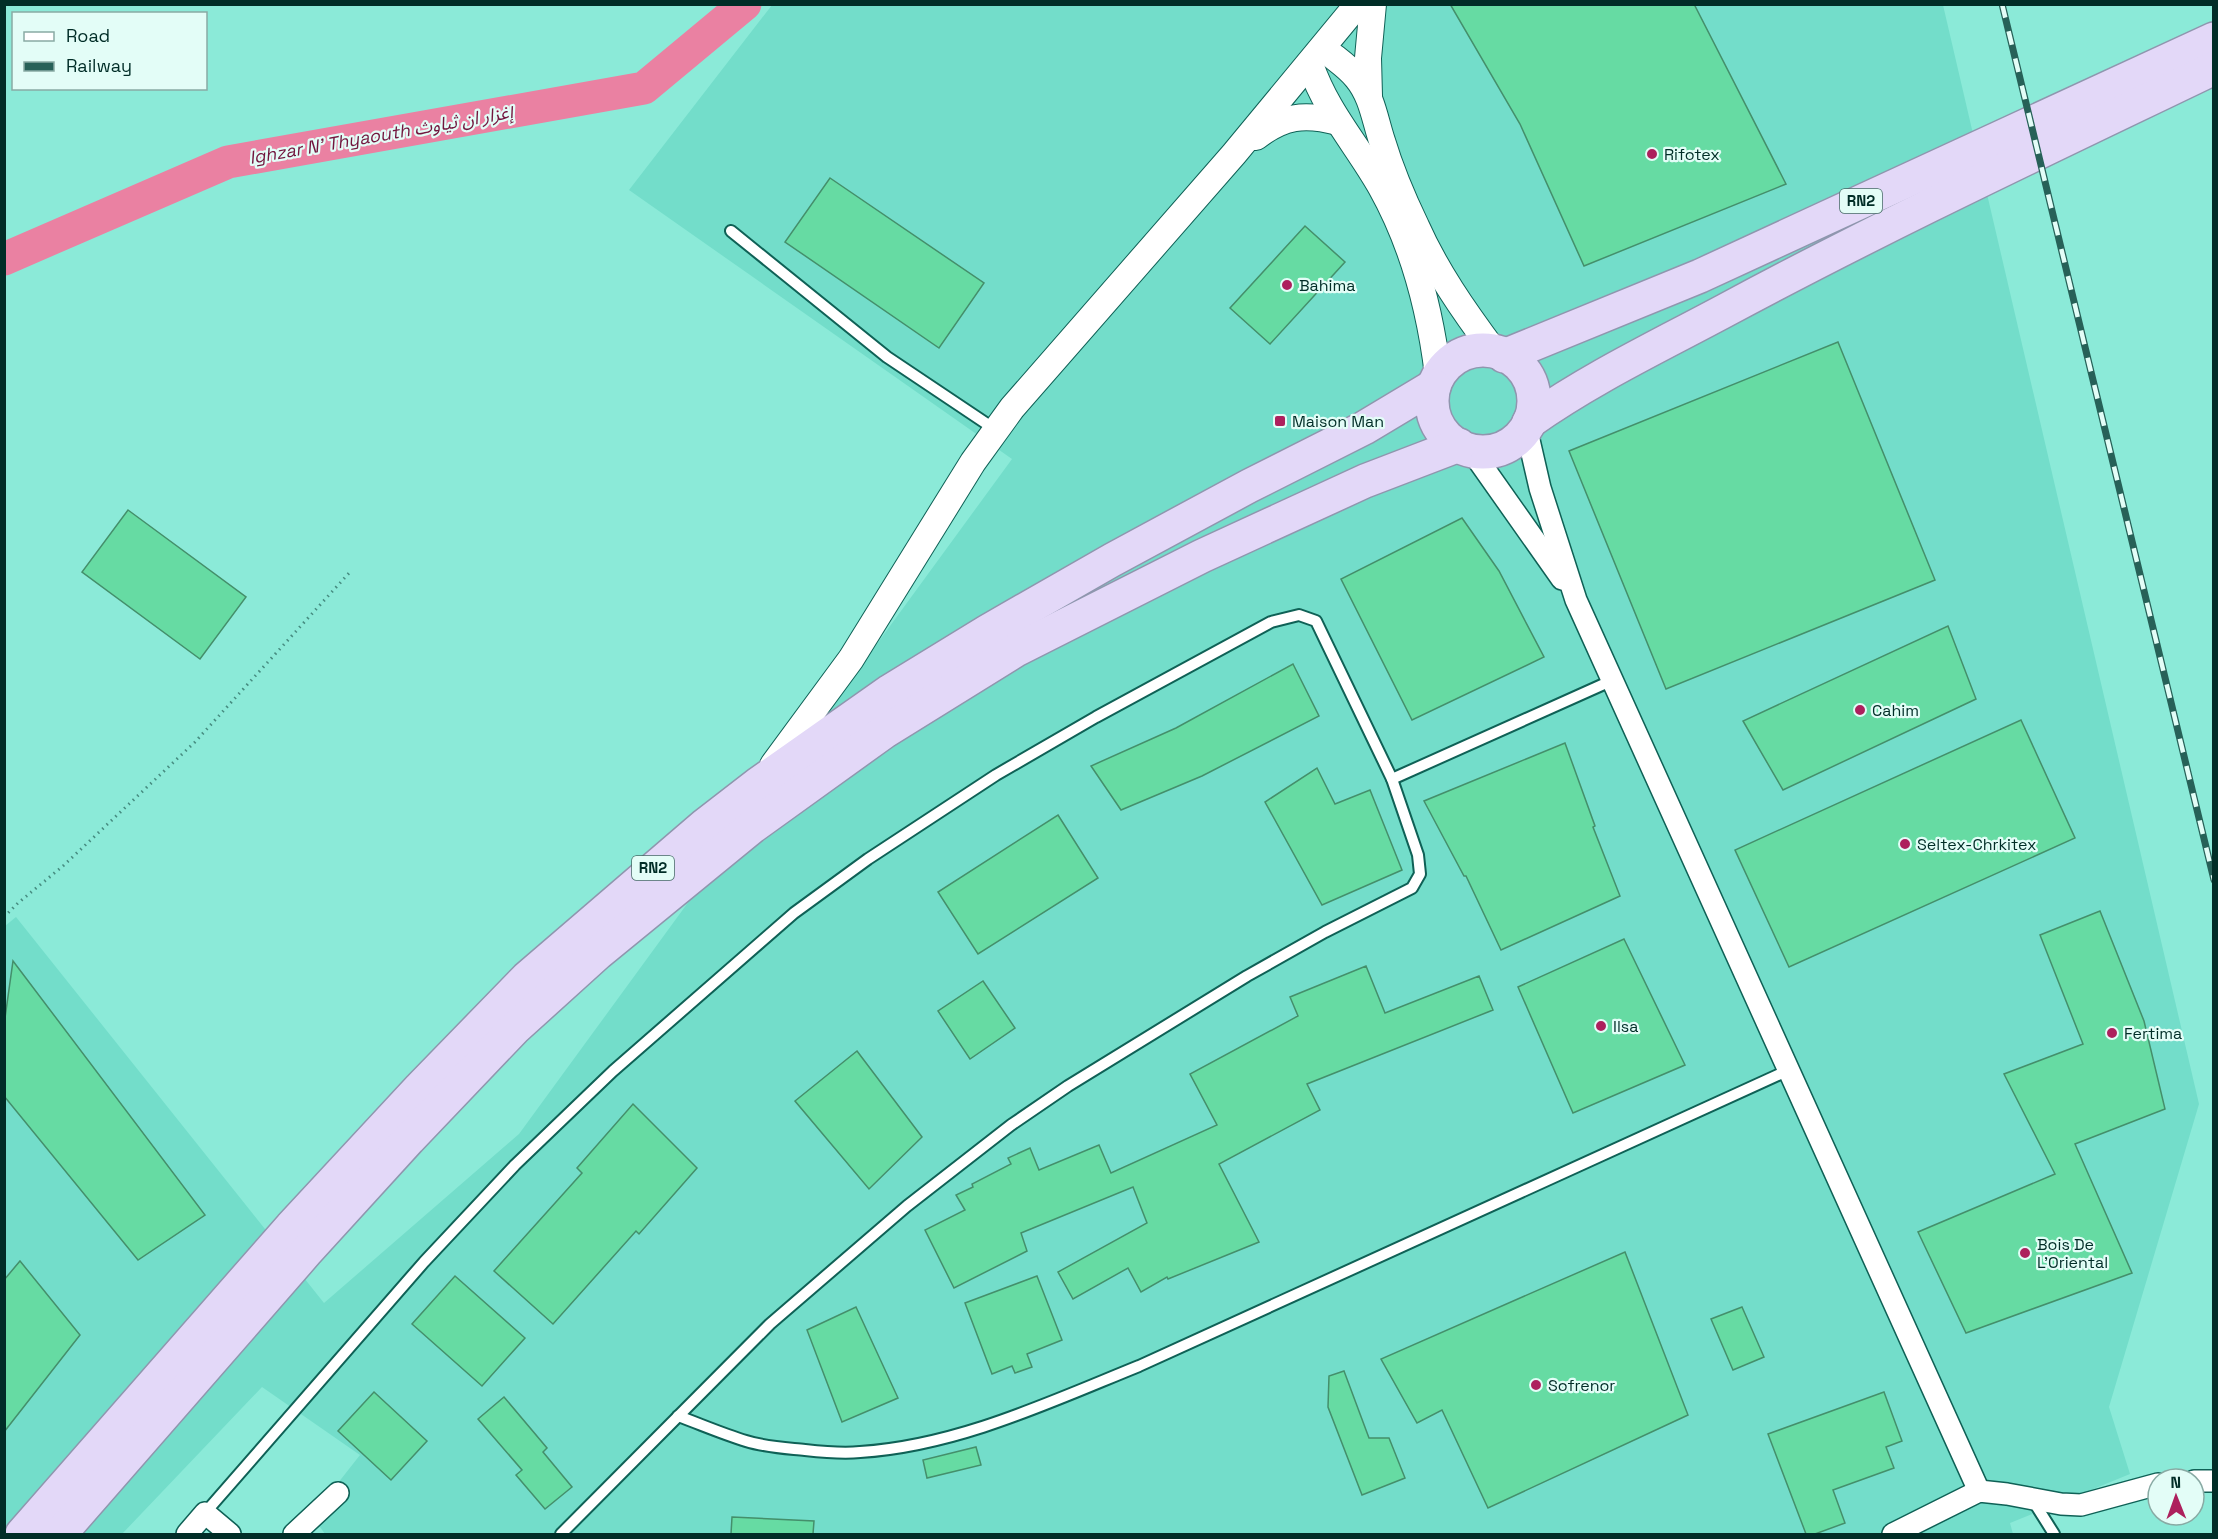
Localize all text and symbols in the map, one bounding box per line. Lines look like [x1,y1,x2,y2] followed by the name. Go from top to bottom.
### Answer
[12,12,207,90] legend
[66,24,110,47] text: Road
[66,54,132,77] text: Railway
[247,100,516,170] water label: Ighzar N' Thyaouth إغزار ان ثياوث
[1664,144,1720,165] place label: Rifotex
[1645,147,1659,161] marker: Rifotex
[1840,189,1882,213] road number: RN2
[1299,275,1355,296] place label: Bahima
[1280,278,1294,292] marker: Bahima
[1292,411,1384,432] place label: Maison Man
[1273,414,1287,428] marker: Maison Man
[1872,700,1919,721] place label: Cahim
[1853,703,1867,717] marker: Cahim
[1917,834,2037,855] place label: Seltex-Chrkitex
[1898,837,1912,851] marker: Seltex-Chrkitex
[632,856,674,880] road number: RN2
[1613,1016,1638,1037] place label: Ilsa
[1594,1019,1608,1033] marker: Ilsa
[2124,1023,2182,1044] place label: Fertima
[2105,1026,2119,1040] marker: Fertima
[2037,1234,2108,1273] place label: Bois De L'Oriental
[2018,1246,2032,1260] marker: Bois De L'Oriental
[1548,1375,1615,1396] place label: Sofrenor
[1529,1378,1543,1392] marker: Sofrenor
[2146,1467,2206,1527] north arrow
[2170,1472,2181,1493] text: N

